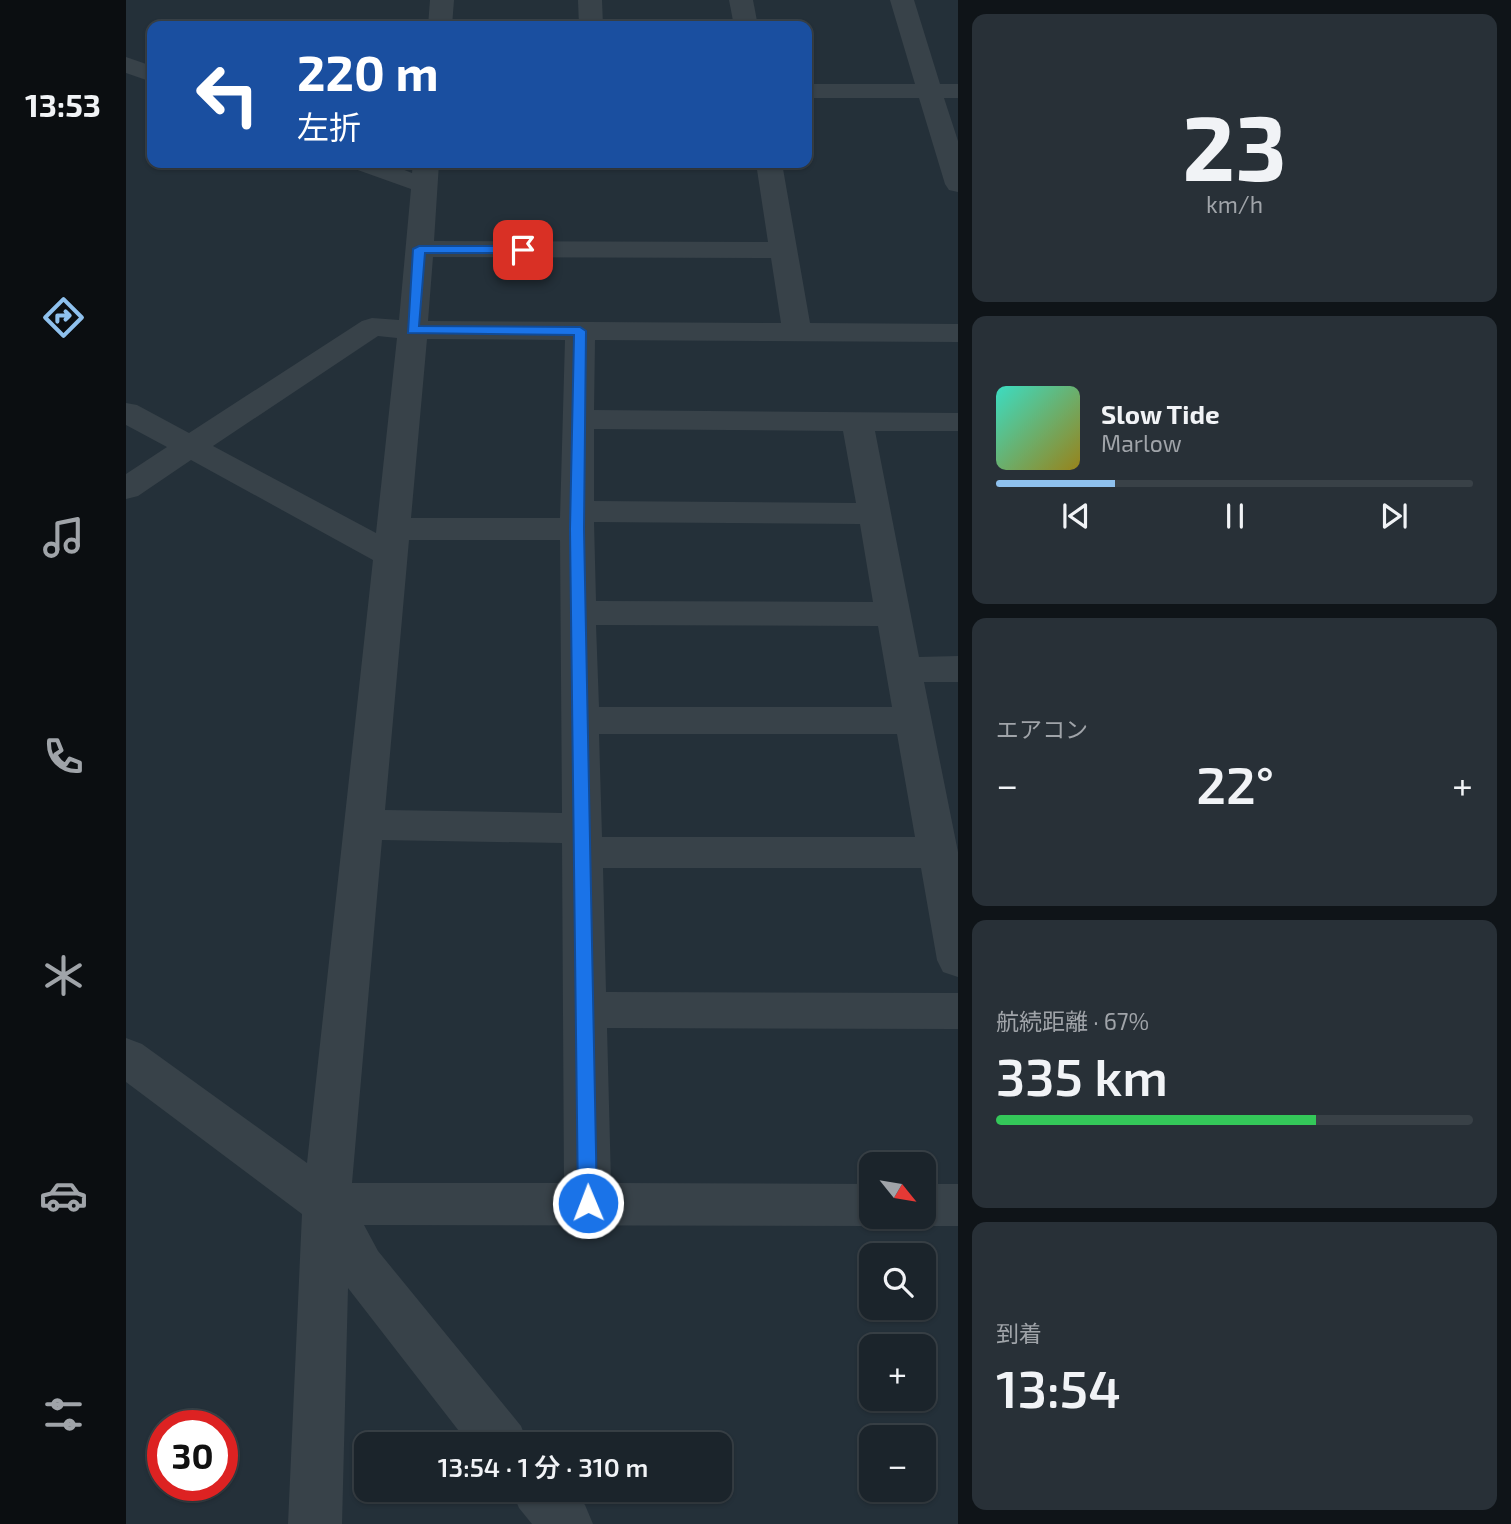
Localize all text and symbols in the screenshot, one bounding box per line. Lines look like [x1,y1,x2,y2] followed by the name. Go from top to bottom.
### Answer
[297,42,439,101] text: 220 m
[182,49,273,140] icon: left
[25,85,101,123] text: 13:53
[1182,90,1287,199] text: 23
[297,107,361,145] text: 左折
[1206,190,1263,218] text: km/h
[493,220,553,280] pin
[504,231,542,269] icon: arrive
[39,293,88,342] icon: directions
[1101,398,1220,429] text: Slow Tide
[1101,429,1182,457] text: Marlow
[1057,497,1095,535] icon: previous
[1216,497,1254,535] icon: pause
[1375,497,1413,535] icon: next
[39,513,88,562] icon: music
[996,715,1088,743] text: エアコン
[39,732,88,781] icon: phone
[1196,752,1274,814] text: 22°
[996,761,1018,807] text: −
[1452,761,1473,807] text: +
[39,951,88,1000] icon: climate
[996,1007,1149,1035] text: 航続距離 · 67%
[996,1044,1168,1106] text: 335 km
[859,1152,936,1228] north arrow
[859,1152,936,1502] map controls
[551,1166,625,1240] position arrow
[39,1171,88,1220] icon: car
[859,1243,936,1320] button: search
[996,1319,1042,1347] text: 到着
[859,1334,936,1411] button: +
[996,1356,1121,1418] text: 13:54
[39,1390,88,1439] icon: filters
[147,1410,238,1501] speed limit sign: 30
[859,1425,936,1502] button: −
[438,1451,648,1482] text: 13:54 · 1 分 · 310 m

